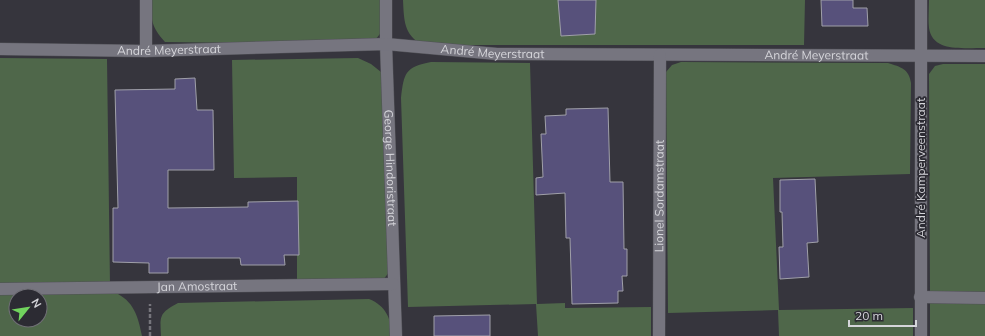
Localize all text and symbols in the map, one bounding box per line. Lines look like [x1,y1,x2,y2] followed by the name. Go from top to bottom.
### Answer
[117,41,221,58] street label: André Meyerstraat
[440,41,544,61] street label: André Meyerstraat
[764,47,868,63] street label: André Meyerstraat
[913,98,928,238] street label: André Kamperveenstraat
[381,109,400,227] street label: George Hindoristraat
[651,140,667,252] street label: Lionel Sordamstraat
[157,278,237,294] street label: Jan Amostraat
[8,288,48,328] north arrow
[29,296,45,310] text: N
[849,302,916,328] scale bar
[855,308,883,323] text: 20 m

